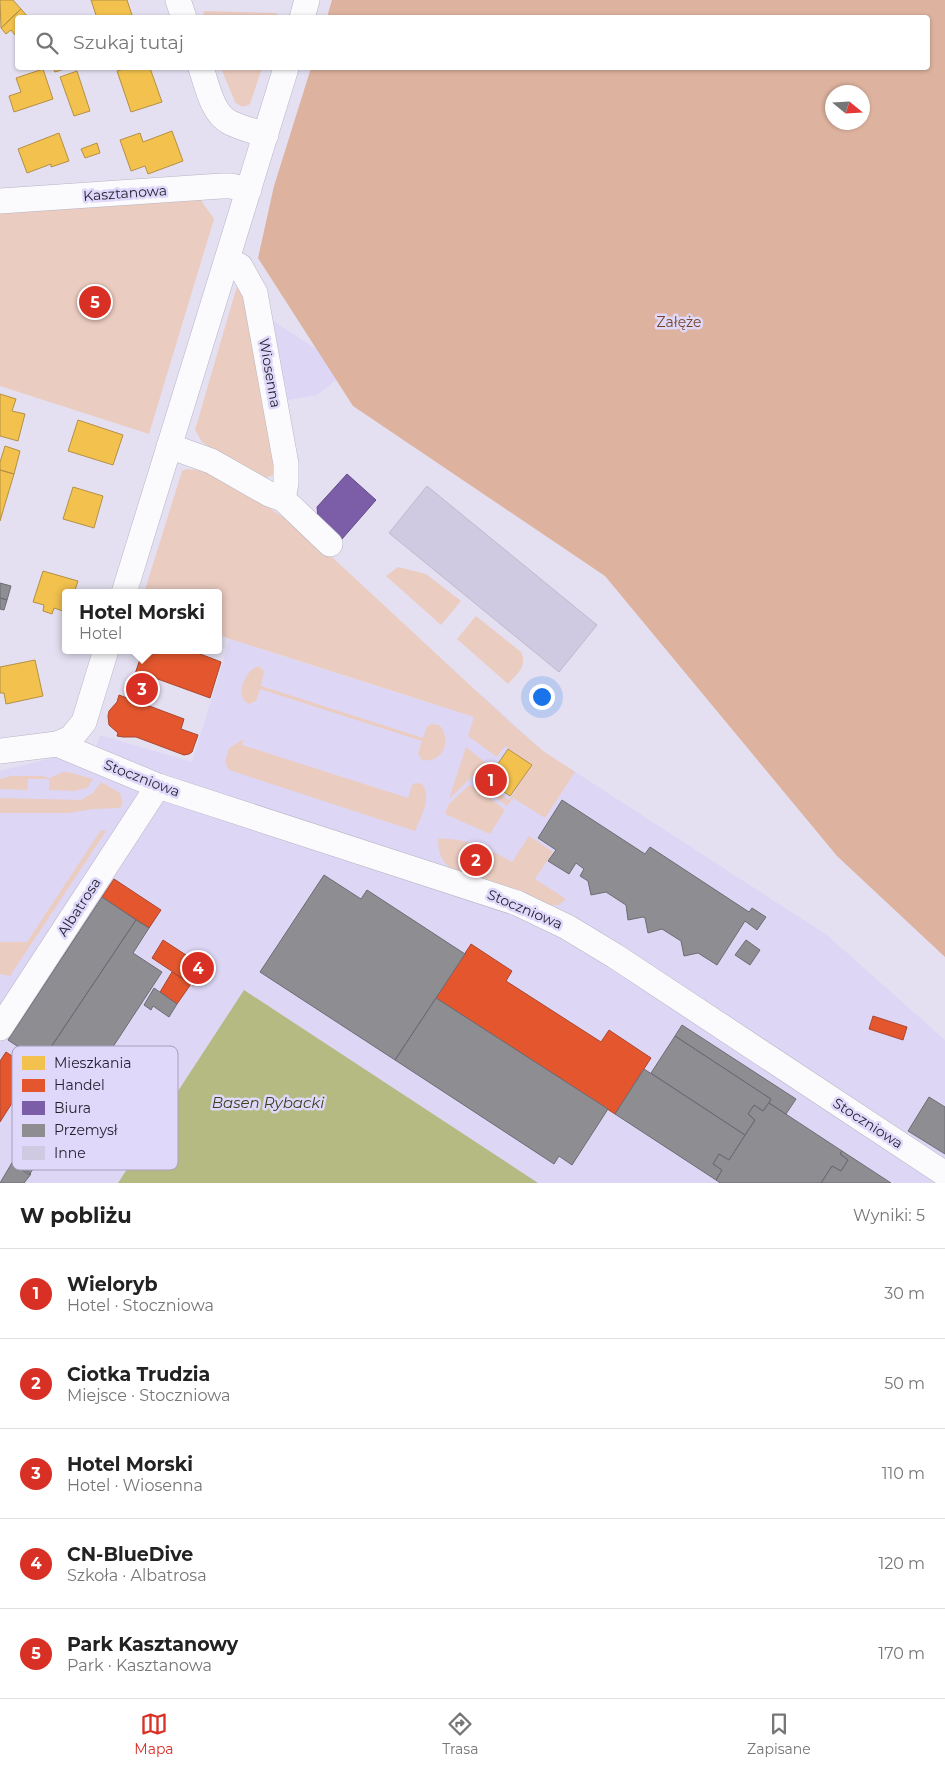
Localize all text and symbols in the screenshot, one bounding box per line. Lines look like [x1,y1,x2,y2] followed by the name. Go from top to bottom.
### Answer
[15,15,930,70] search box
[33,29,61,57] icon: search
[73,31,184,54] text: Szukaj tutaj
[825,85,870,130] north arrow
[82,181,168,205] street label: Kasztanowa
[79,283,111,321] pin: 5
[656,313,702,331] park label: Załęże
[255,337,285,409] street label: Wiosenna
[62,589,222,654] popup
[79,601,205,624] text: Hotel Morski
[79,624,122,643] text: Hotel
[126,670,158,708] pin: 3
[529,684,555,710] your location
[102,755,182,801] street label: Stoczniowa
[475,761,507,799] pin: 1
[460,841,492,879] pin: 2
[53,874,105,940] street label: Albatrosa
[485,885,565,933] street label: Stoczniowa
[182,949,214,987] pin: 4
[12,1046,178,1170] legend
[54,1054,132,1072] text: Mieszkania
[54,1076,105,1094] text: Handel
[212,1093,325,1112] water label: Basen Rybacki
[830,1094,906,1152] street label: Stoczniowa
[54,1099,91,1117] text: Biura
[54,1121,118,1139] text: Przemysł
[54,1144,86,1162] text: Inne
[20,1203,132,1228] text: W pobliżu
[853,1206,925,1225] text: Wyniki: 5
[67,1273,158,1296] text: Wieloryb
[33,1284,39,1303] text: 1
[884,1284,925,1303] text: 30 m
[67,1296,214,1315] text: Hotel · Stoczniowa
[67,1363,210,1386] text: Ciotka Trudzia
[31,1374,41,1393] text: 2
[884,1374,925,1393] text: 50 m
[67,1386,231,1405] text: Miejsce · Stoczniowa
[67,1453,193,1476] text: Hotel Morski
[31,1464,41,1483] text: 3
[882,1464,925,1483] text: 110 m
[67,1476,203,1495] text: Hotel · Wiosenna
[67,1543,193,1566] text: CN-BlueDive
[30,1554,42,1573] text: 4
[878,1554,925,1573] text: 120 m
[67,1566,207,1585] text: Szkoła · Albatrosa
[67,1633,238,1656] text: Park Kasztanowy
[31,1644,41,1663] text: 5
[878,1644,925,1663] text: 170 m
[67,1656,212,1675] text: Park · Kasztanowa
[134,1710,174,1758] tab: Mapa
[442,1710,478,1758] tab: Trasa
[747,1710,811,1758] tab: Zapisane

